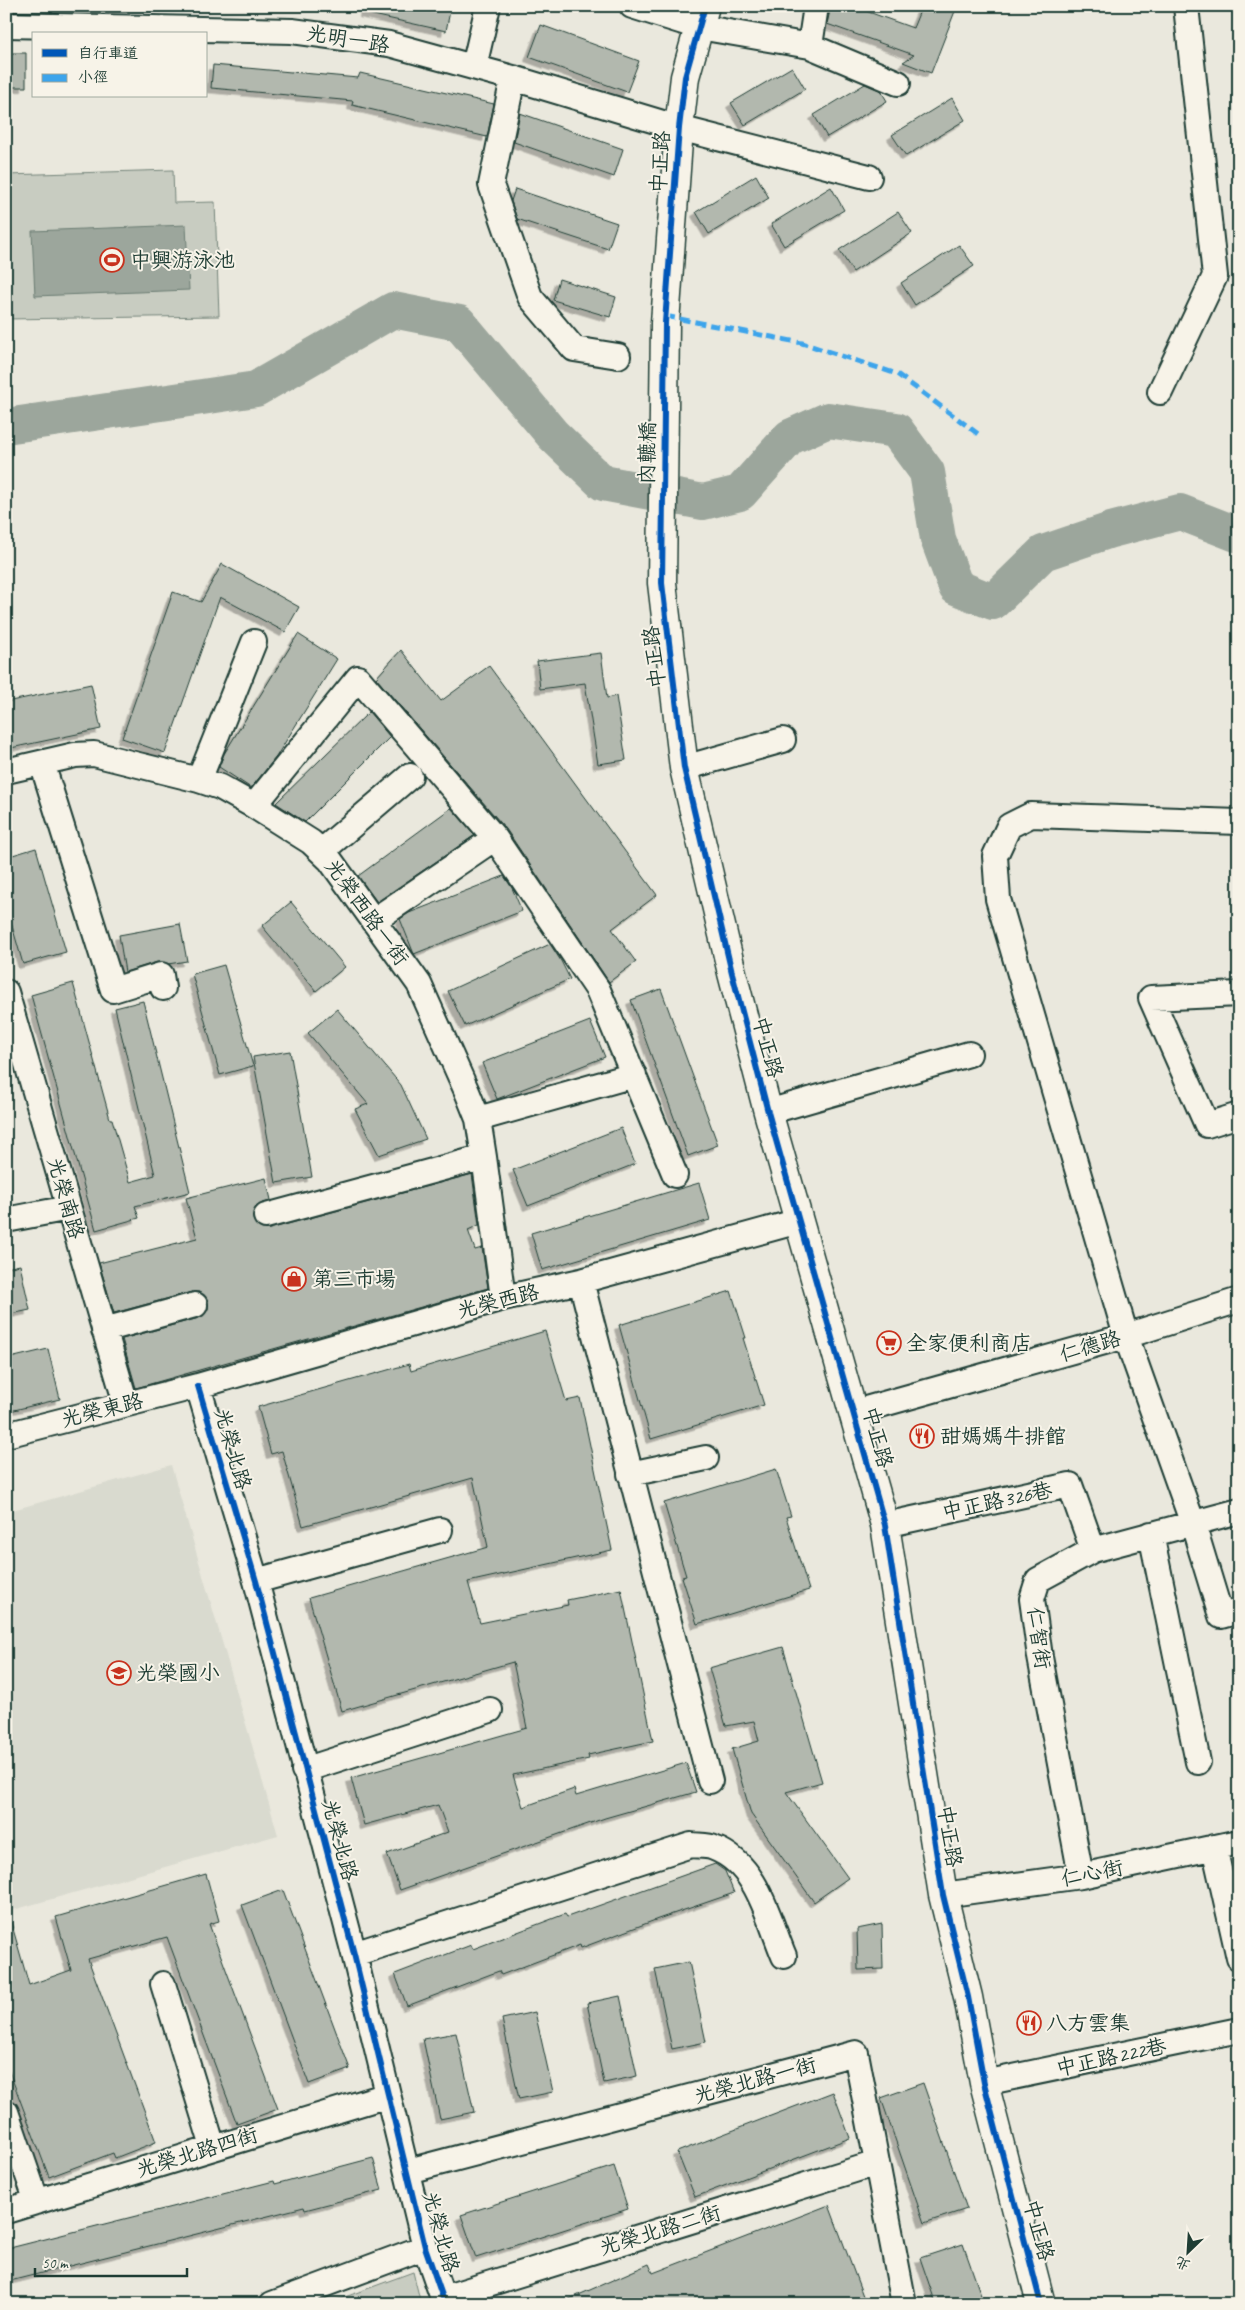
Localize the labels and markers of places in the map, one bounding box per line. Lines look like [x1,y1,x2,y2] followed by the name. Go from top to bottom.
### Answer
[99,247,125,273] sports icon: 中興游泳池
[130,247,235,273] place label: 中興游泳池
[281,1266,307,1292] shop icon: 第三市場
[312,1266,396,1292] place label: 第三市場
[876,1330,902,1356] supermarket icon: 全家便利商店
[906,1330,1032,1356] place label: 全家便利商店
[909,1423,935,1449] restaurant icon: 甜媽媽牛排館
[940,1423,1066,1449] place label: 甜媽媽牛排館
[106,1660,132,1686] school or university icon: 光榮國小
[136,1660,220,1686] place label: 光榮國小
[1016,2010,1042,2036] restaurant icon: 八方雲集
[1046,2010,1130,2036] place label: 八方雲集

